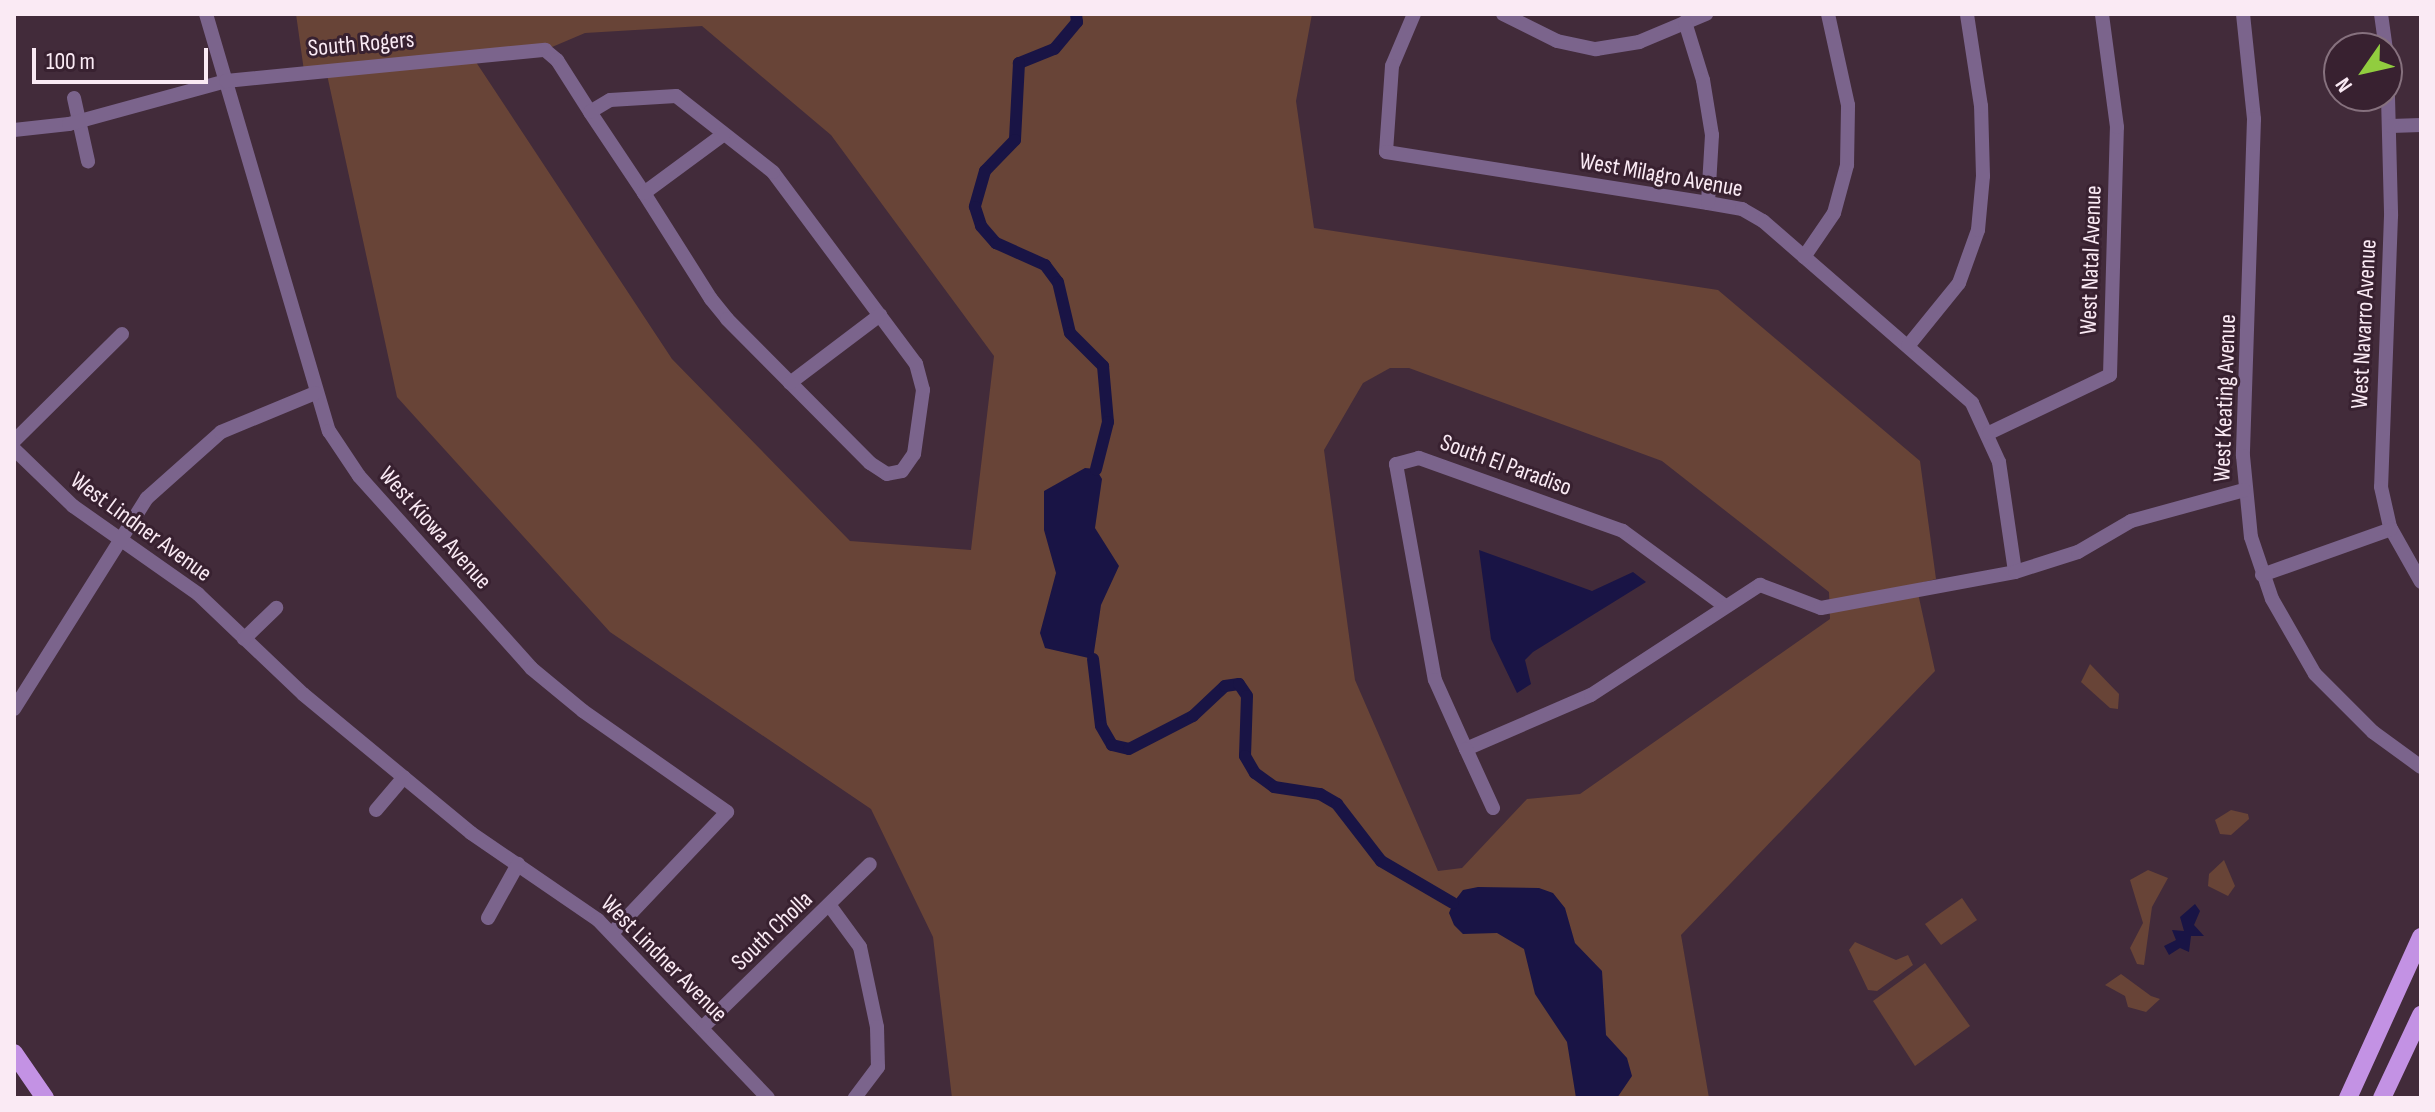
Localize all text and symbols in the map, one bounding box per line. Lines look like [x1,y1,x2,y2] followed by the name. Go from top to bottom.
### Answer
[307,25,415,63] street label: South Rogers
[36,32,212,82] scale bar
[2323,32,2403,112] north arrow
[46,47,95,76] text: 100 m
[2330,72,2359,97] text: N
[1577,146,1745,204] street label: West Milagro Avenue
[2074,185,2108,335] street label: West Natal Avenue
[2345,238,2383,410] street label: West Navarro Avenue
[2208,314,2242,482] street label: West Keating Avenue
[1436,428,1576,502] street label: South El Paradiso
[373,461,497,595] street label: West Kiowa Avenue
[65,466,217,588] street label: West Lindner Avenue
[725,885,819,977] street label: South Cholla
[595,890,733,1028] street label: West Lindner Avenue

